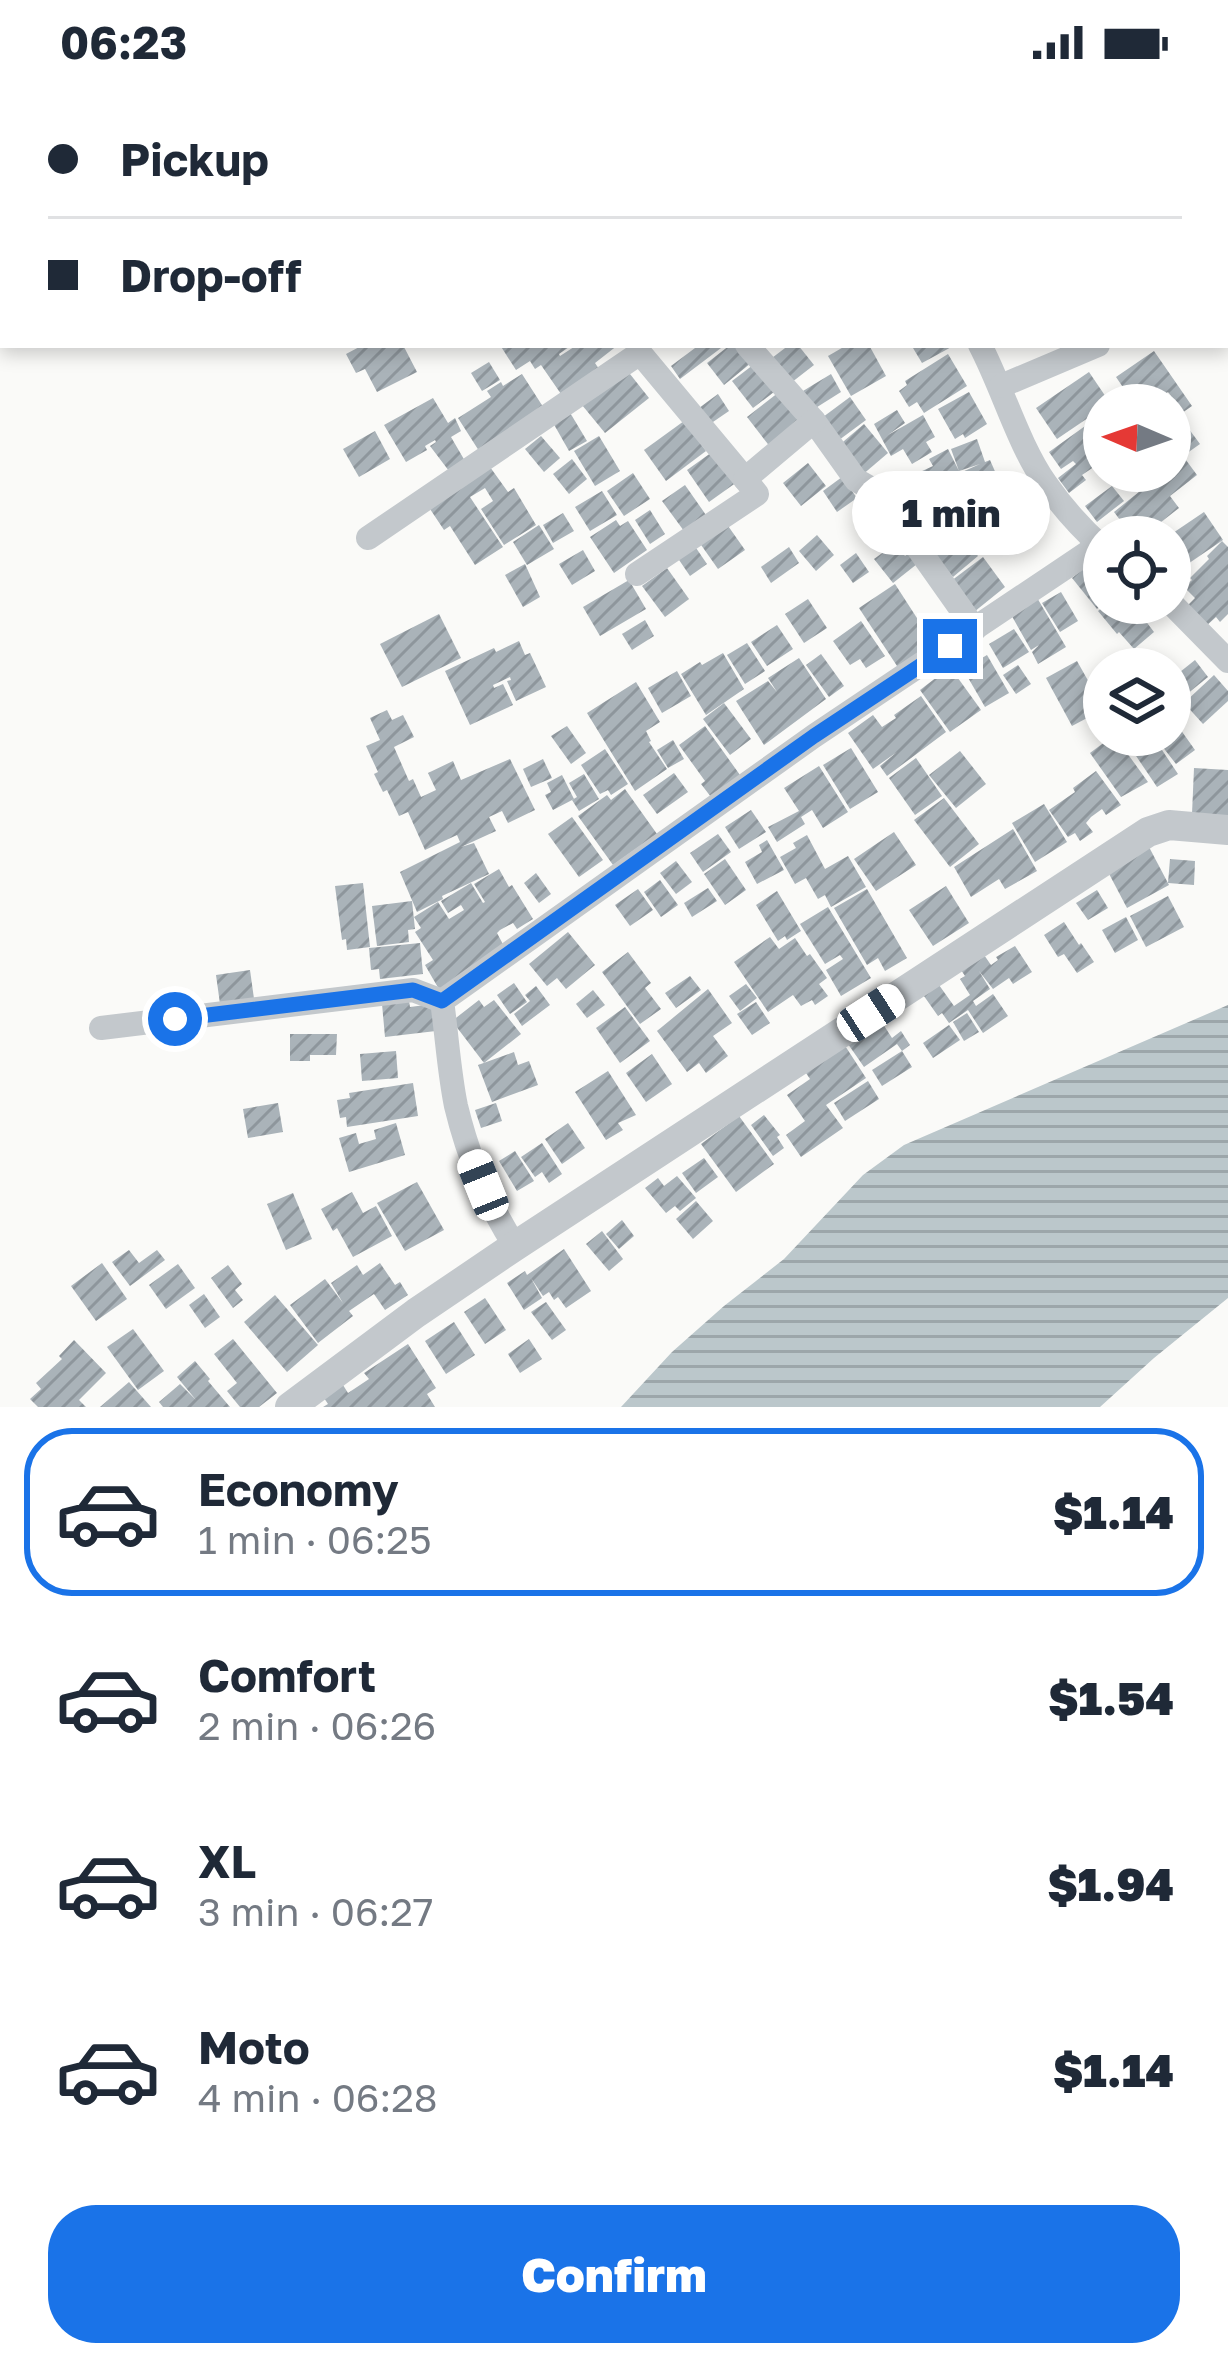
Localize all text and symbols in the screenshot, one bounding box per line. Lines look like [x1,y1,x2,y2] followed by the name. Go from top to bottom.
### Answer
[60,15,187,69] text: 06:23
[120,132,269,186] text: Pickup
[120,248,301,302] text: Drop-off
[1083,384,1191,492] north arrow
[1083,384,1191,756] map controls
[851,472,1049,556] callout: 1 min
[901,489,1001,536] text: 1 min
[1083,516,1191,624] button: locate
[923,619,977,673] route end
[1083,648,1191,756] button: layers
[831,978,911,1048] car
[148,992,202,1046] route start
[453,1145,513,1225] car
[54,1458,162,1566] icon: car
[198,1462,399,1516] text: Economy
[1053,1485,1174,1539] text: $1.14
[198,1516,432,1563] text: 1 min · 06:25
[54,1644,162,1752] icon: car
[198,1648,376,1702] text: Comfort
[1048,1671,1174,1725] text: $1.54
[198,1702,436,1749] text: 2 min · 06:26
[54,1830,162,1938] icon: car
[198,1834,256,1888] text: XL
[1047,1857,1174,1911] text: $1.94
[198,1888,433,1935] text: 3 min · 06:27
[54,2016,162,2124] icon: car
[198,2020,310,2074] text: Moto
[1053,2043,1174,2097] text: $1.14
[198,2074,438,2121] text: 4 min · 06:28
[48,2205,1180,2343] button: Confirm

